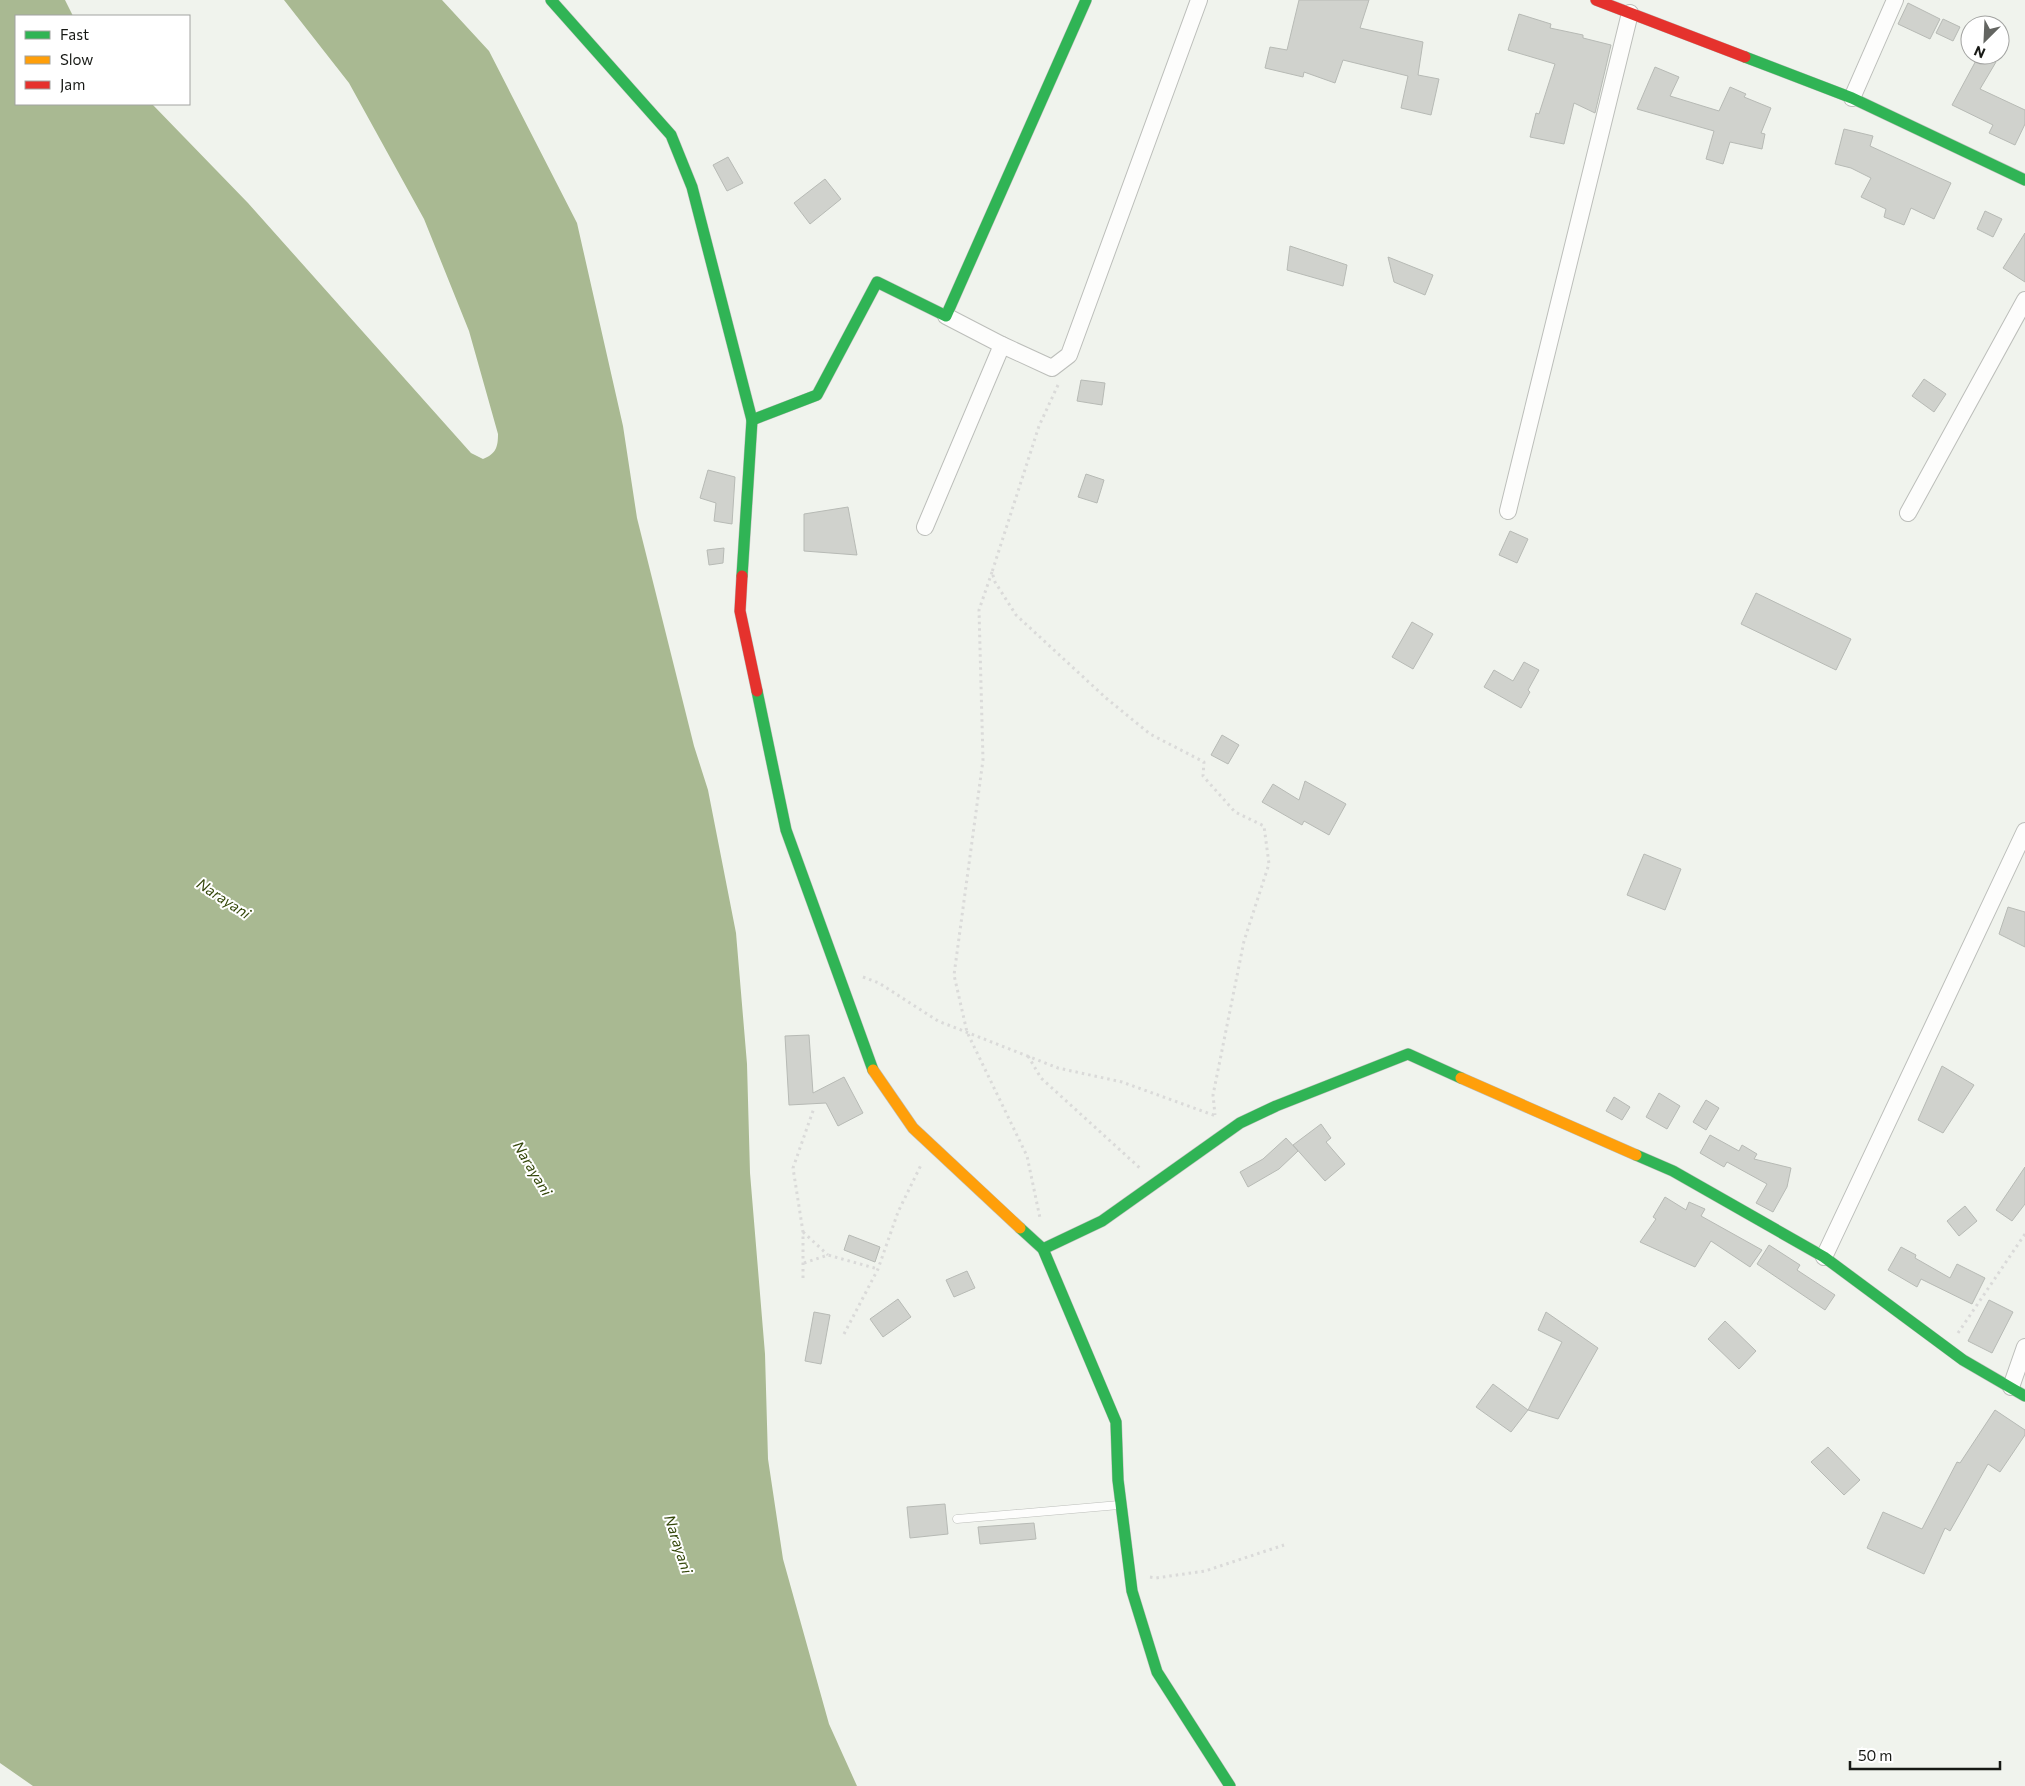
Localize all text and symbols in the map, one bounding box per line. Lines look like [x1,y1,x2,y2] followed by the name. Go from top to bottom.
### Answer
[15,15,190,105] legend
[1960,15,2010,65] north arrow
[60,25,89,43] text: Fast
[1971,42,1988,62] text: N
[60,50,93,68] text: Slow
[60,75,85,93] text: Jam
[194,874,255,923] water label: Narayani
[510,1137,557,1200] water label: Narayani
[661,1512,697,1577] water label: Narayani
[1850,1738,2000,1770] scale bar
[1858,1746,1892,1764] text: 50 m

